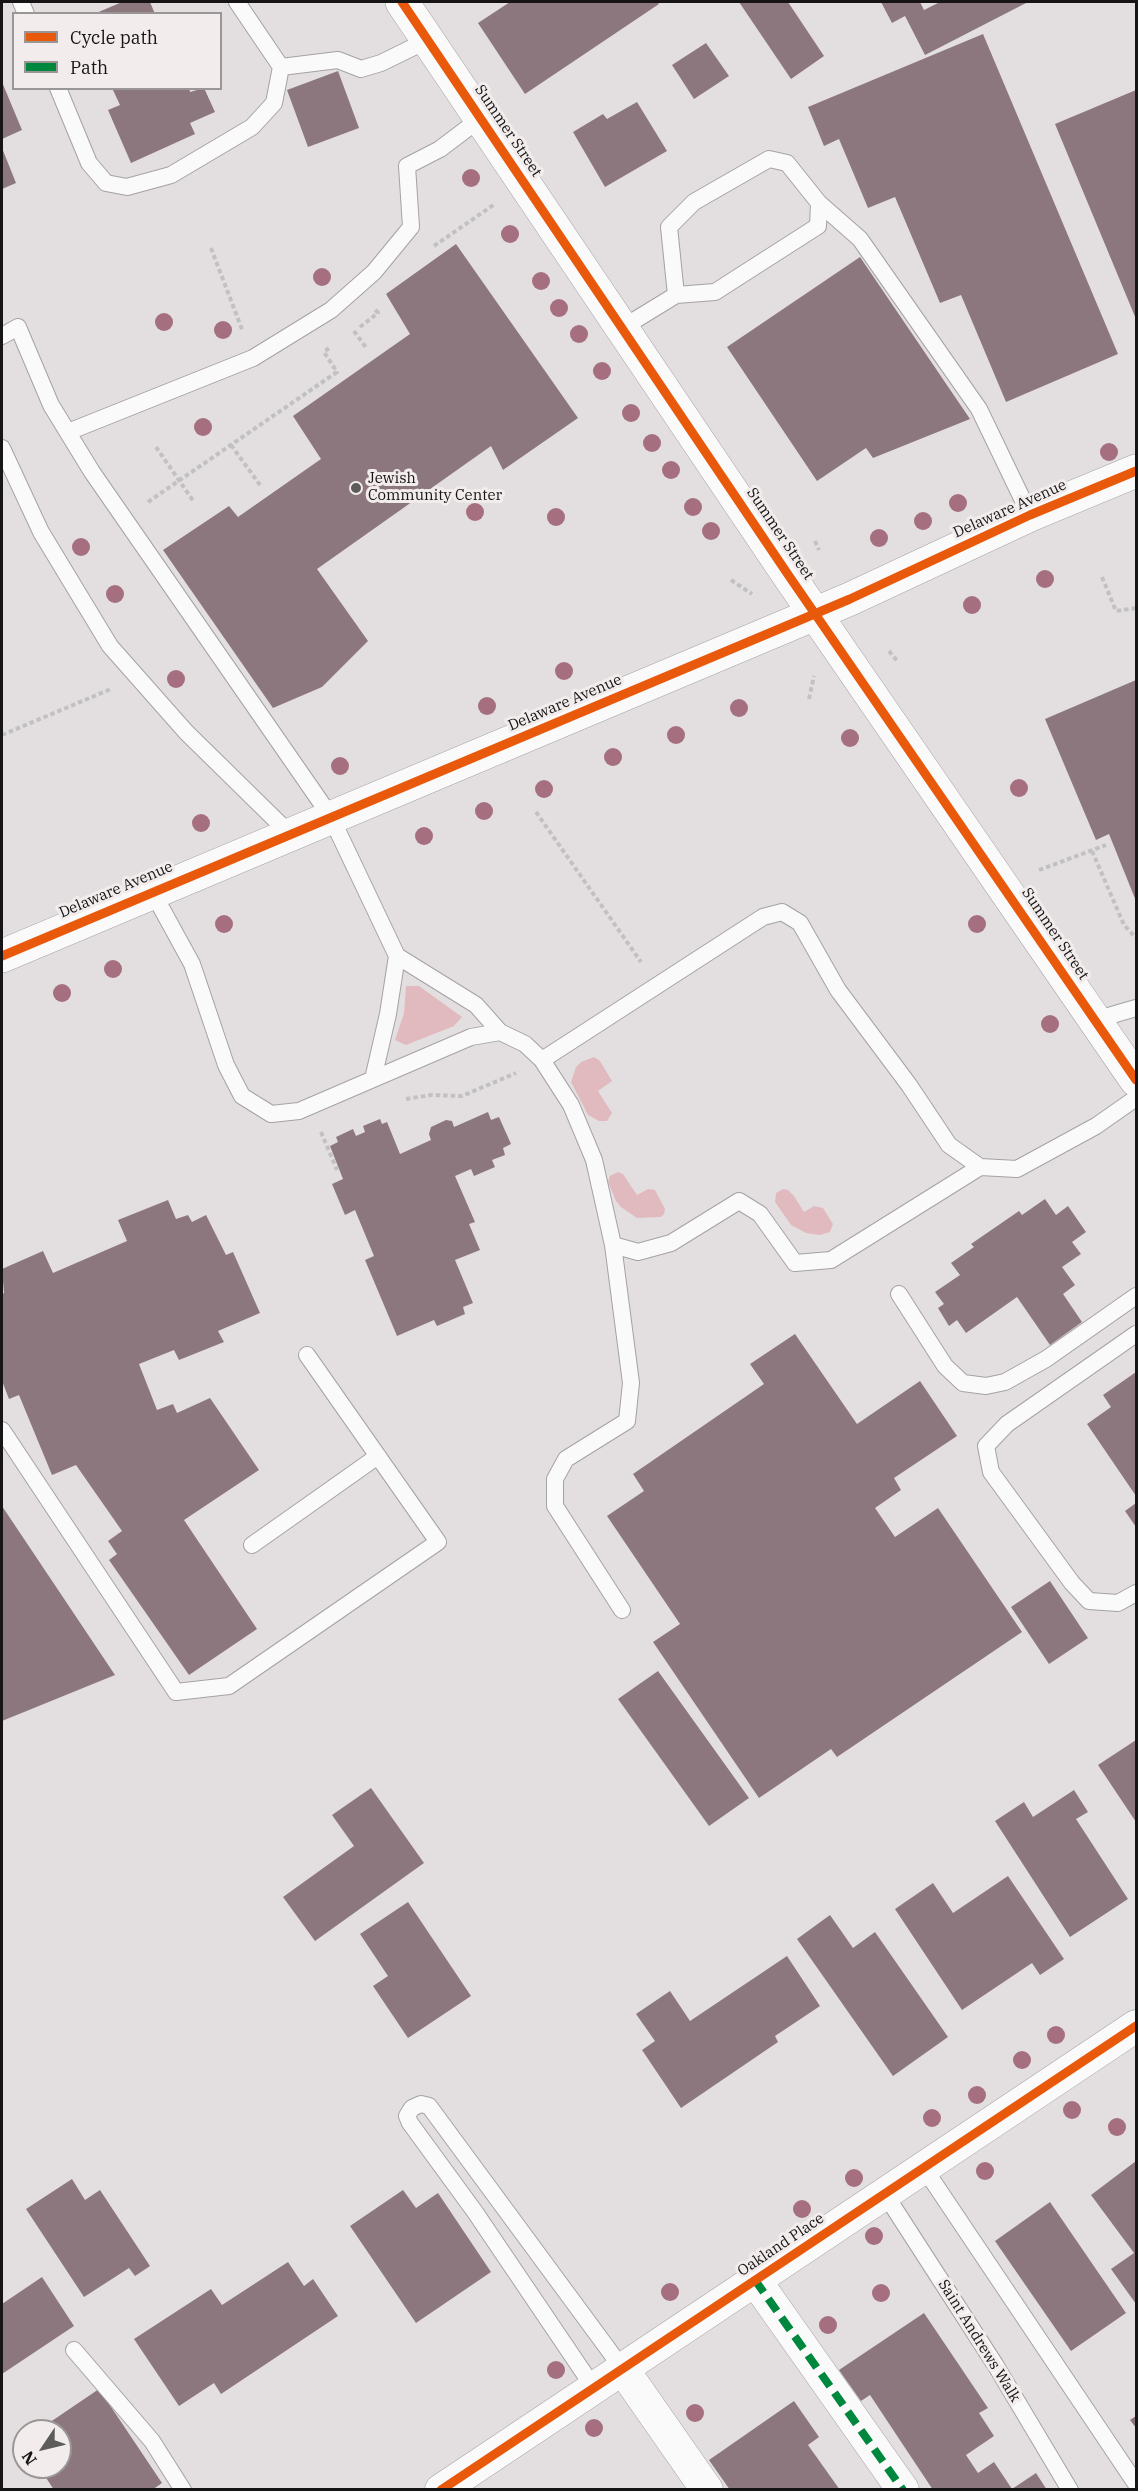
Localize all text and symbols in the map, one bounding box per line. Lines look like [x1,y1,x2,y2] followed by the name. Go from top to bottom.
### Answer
[12,12,222,90] legend
[70,26,158,49] text: Cycle path
[70,56,108,79] text: Path
[471,82,545,180] street label: Summer Street
[368,470,502,505] place label: Jewish Community Center
[951,476,1069,542] street label: Delaware Avenue
[349,481,363,495] marker: Jewish Community Center
[743,485,817,583] street label: Summer Street
[505,671,625,735] street label: Delaware Avenue
[56,858,176,922] street label: Delaware Avenue
[1018,885,1092,983] street label: Summer Street
[734,2210,828,2280] street label: Oakland Place
[934,2276,1024,2406] street label: Saint Andrews Walk
[12,2419,72,2479] north arrow
[17,2447,41,2469] text: N

